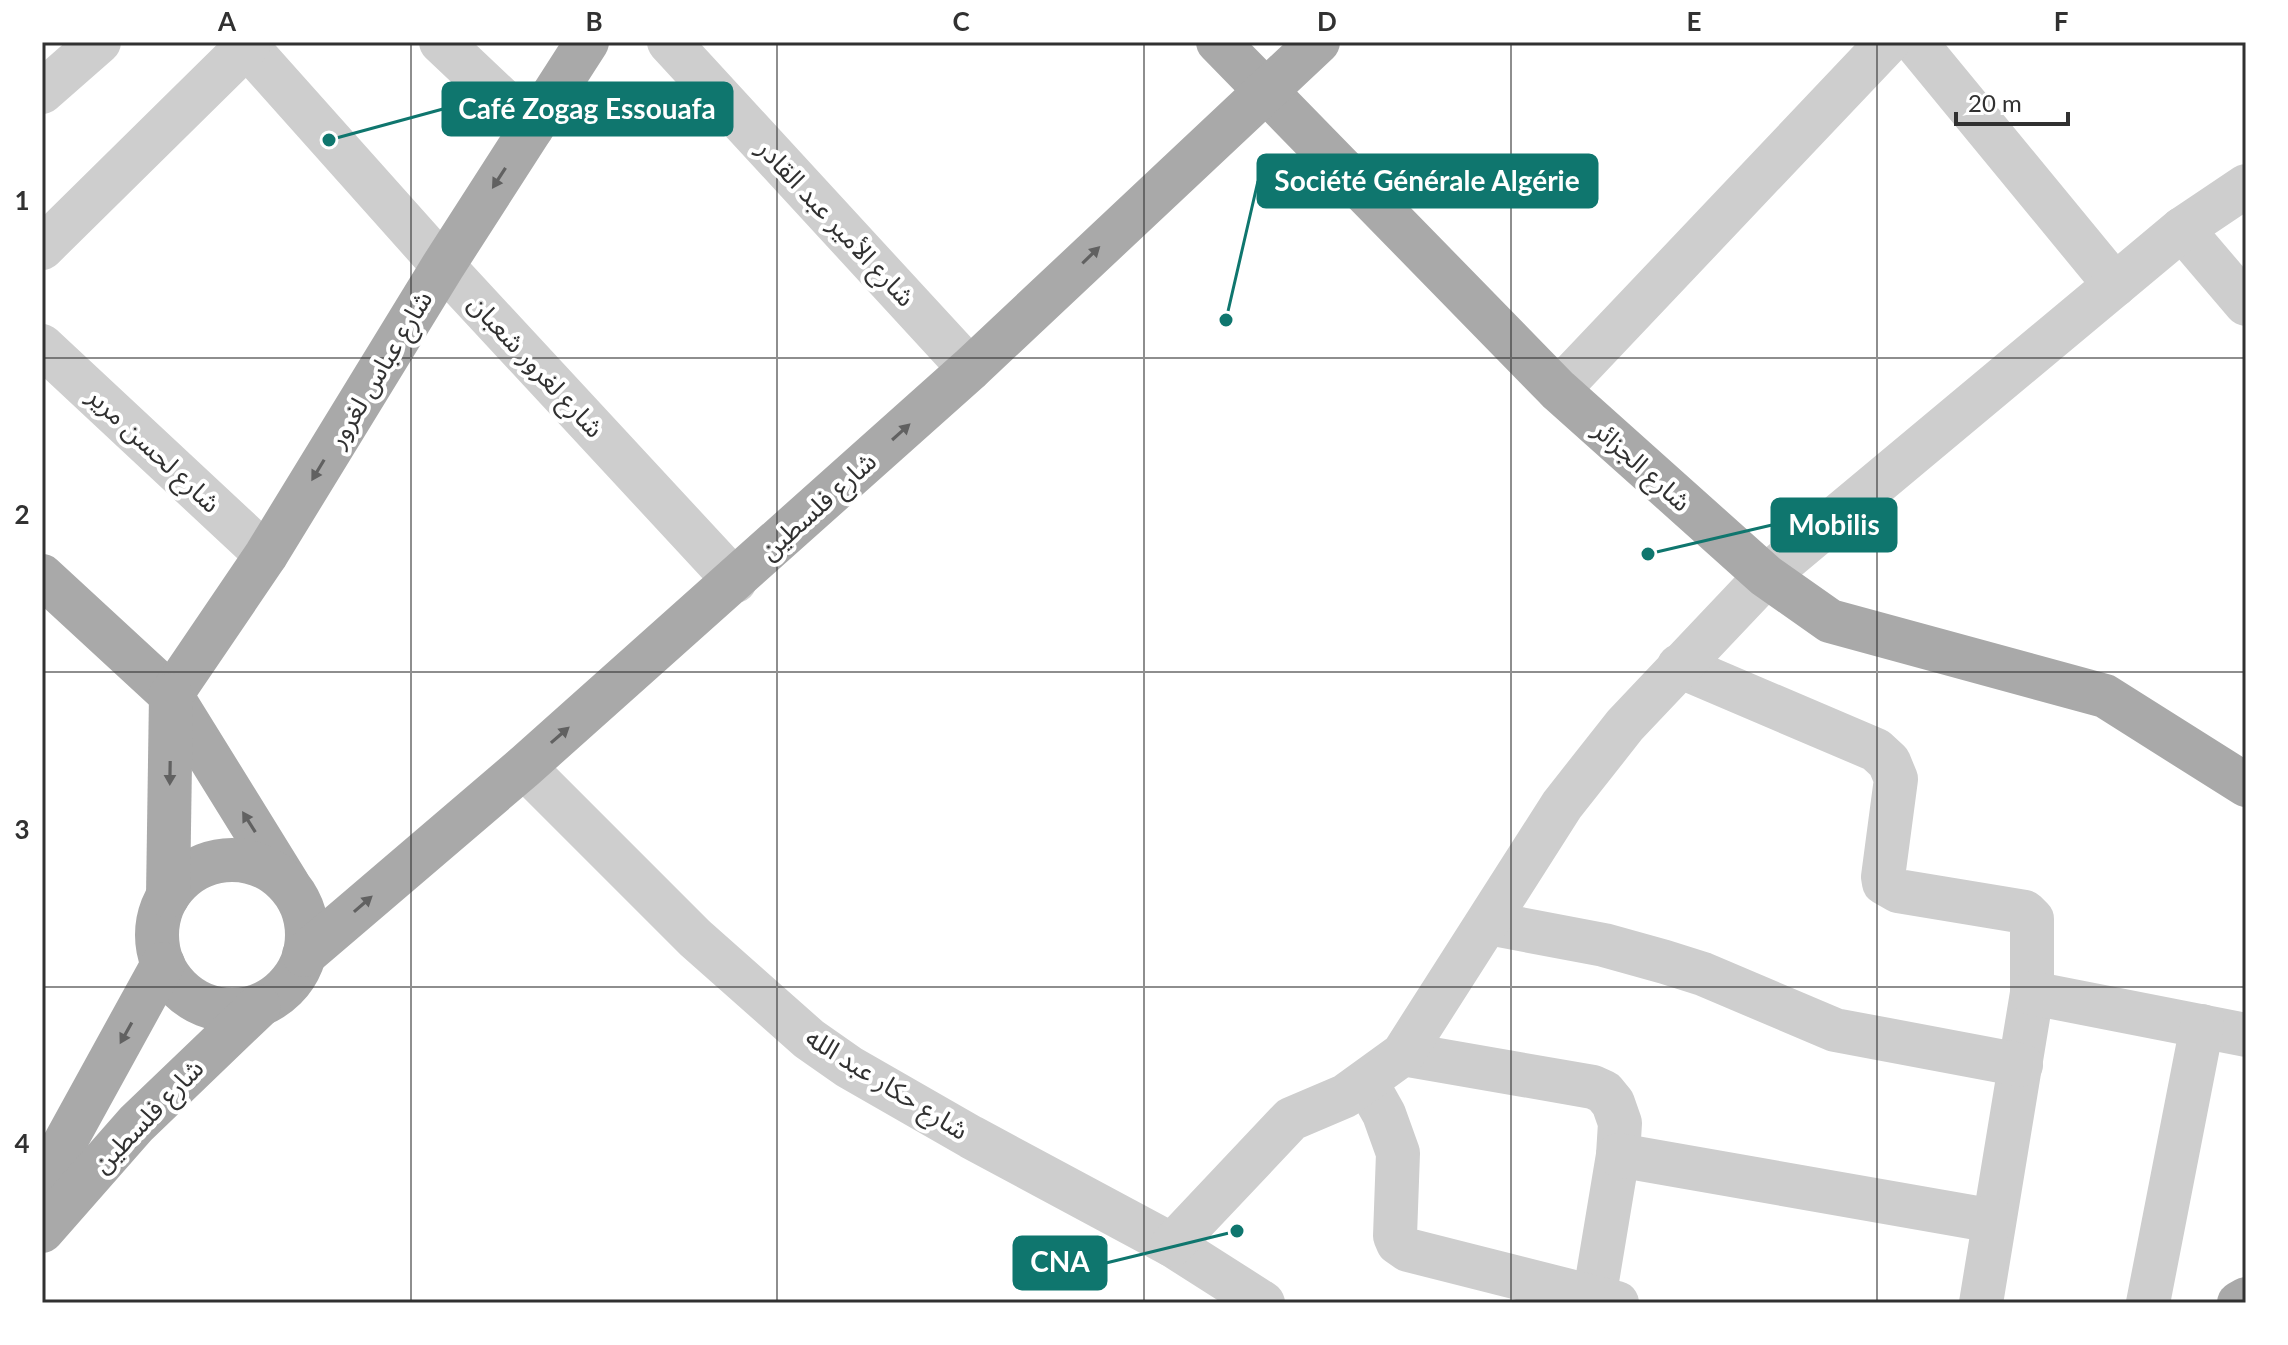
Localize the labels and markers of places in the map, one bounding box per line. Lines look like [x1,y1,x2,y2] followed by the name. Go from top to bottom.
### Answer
[443,83,732,135] callout: Café Zogag Essouafa
[1258,155,1597,207] callout: Société Générale Algérie
[1772,499,1896,551] callout: Mobilis
[1014,1237,1106,1289] callout: CNA

